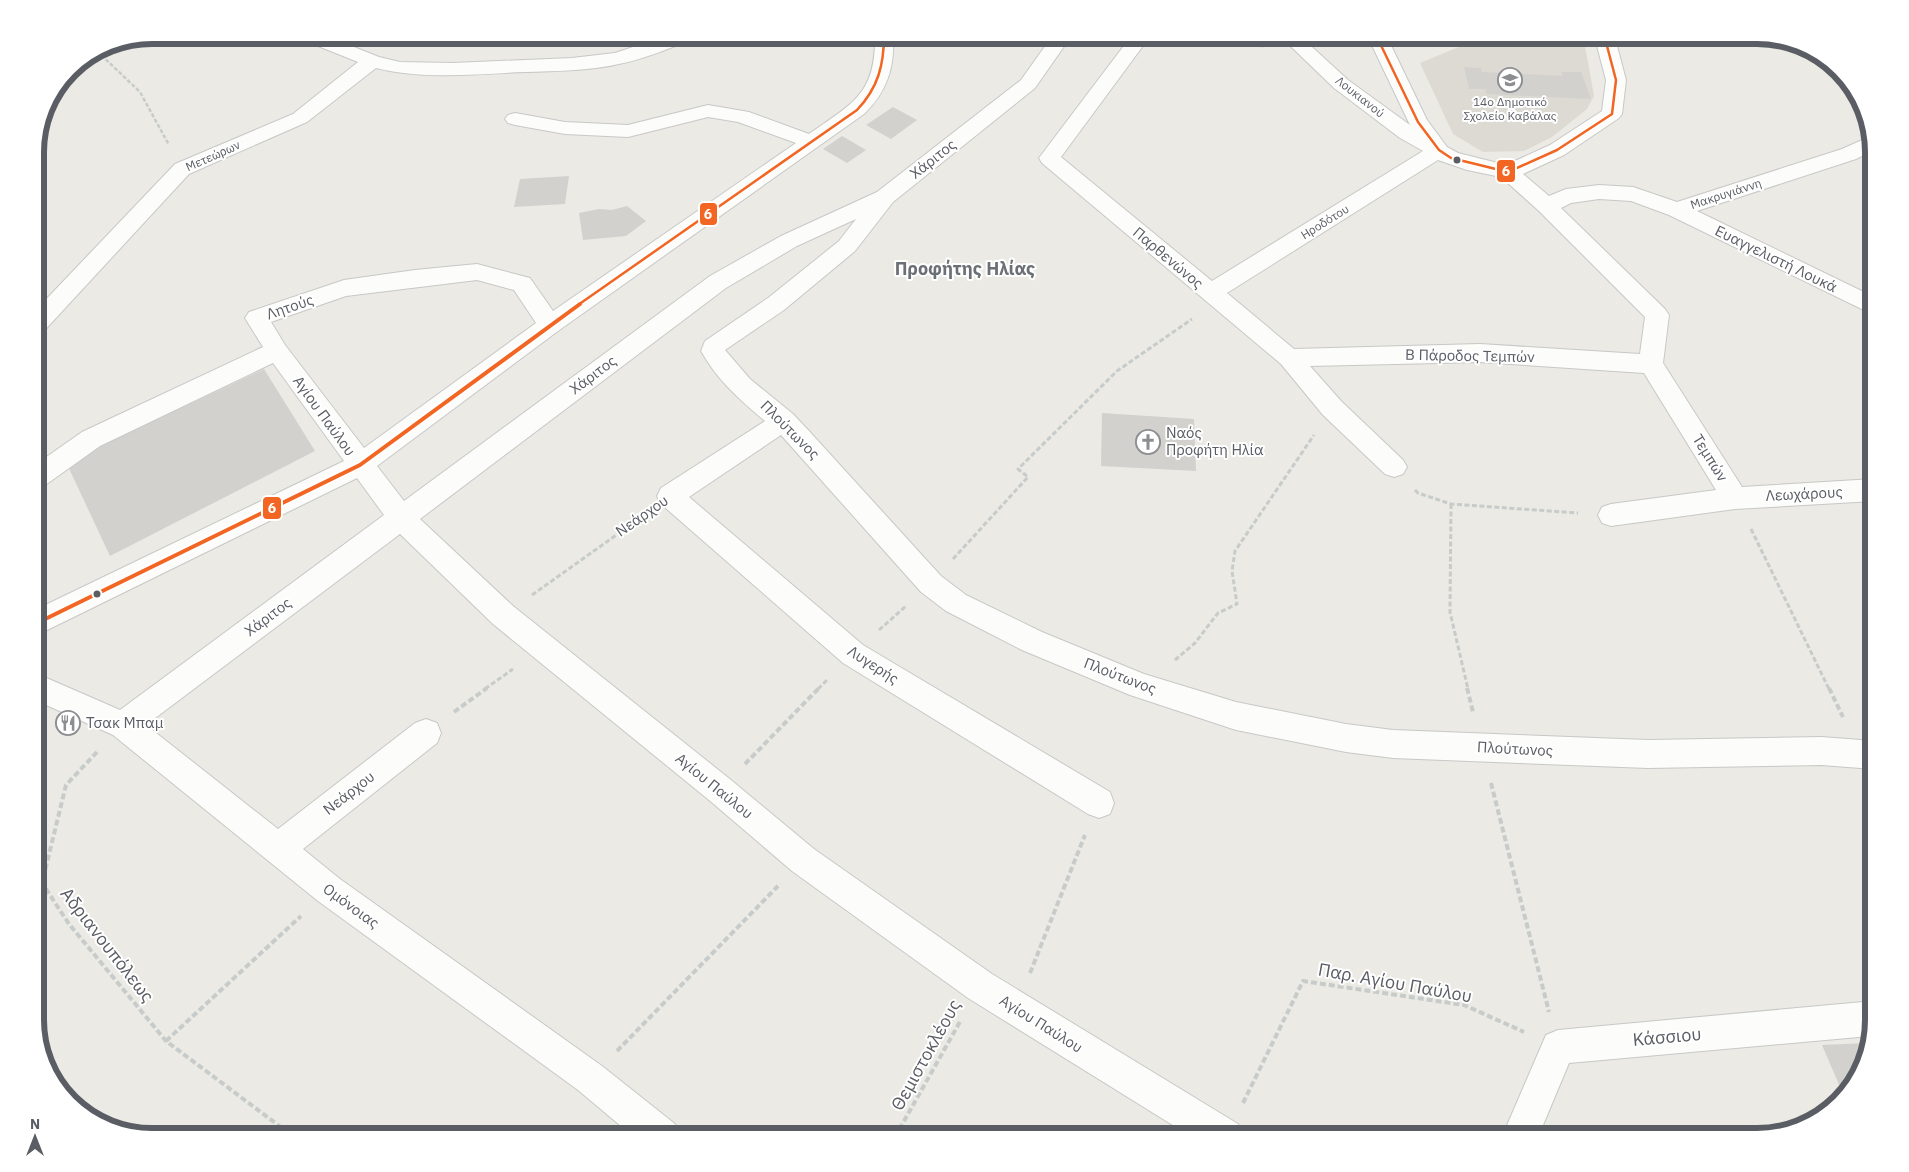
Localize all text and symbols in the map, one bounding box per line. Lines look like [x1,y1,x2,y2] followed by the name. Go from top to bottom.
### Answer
[1497,67,1523,93] school or university icon: 14ο Δημοτικό Σχολείο Καβάλας
[1333,73,1388,120] street label: Λουκιανού
[1463,94,1557,123] place label: 14ο Δημοτικό Σχολείο Καβάλας
[906,135,960,183] street label: Χάριτος
[183,137,242,174] street label: Μετεώρων
[1452,155,1462,165] unlabelled marker
[1496,159,1516,183] line badge: 6
[1502,162,1510,180] text: 6
[1688,175,1763,212] street label: Μακρυγιάννη
[1298,201,1352,242] street label: Ηροδότου
[699,202,718,226] line badge: 6
[704,205,712,223] text: 6
[1712,221,1841,297] street label: Ευαγγελιστή Λουκά
[1129,223,1208,293] street label: Παρθενώνος
[895,257,1035,280] district label: Προφήτης Ηλίας
[264,290,316,323] street label: Λητούς
[1405,345,1535,366] street label: Β Πάροδος Τεμπών
[566,351,620,398] street label: Χάριτος
[289,372,360,459] street label: Αγίου Παύλου
[757,396,824,463] street label: Πλούτωνος
[1166,423,1264,459] place label: Ναός Προφήτη Ηλία
[1135,429,1161,455] church icon: Ναός Προφήτη Ηλία
[1689,431,1732,485] street label: Τεμπών
[1765,482,1843,505] street label: Λεωχάρους
[612,491,672,541] street label: Νεάρχου
[262,496,282,520] line badge: 6
[268,499,276,517] text: 6
[92,589,102,599] unlabelled marker
[241,593,295,640] street label: Χάριτος
[844,641,902,688] street label: Λυγερής
[1081,653,1159,698] street label: Πλούτωνος
[55,710,81,736] restaurant icon: Τσακ Μπαμ
[86,713,164,732] place label: Τσακ Μπαμ
[1477,737,1553,760] street label: Πλούτωνος
[672,749,757,823] street label: Αγίου Παύλου
[319,767,378,819] street label: Νεάρχου
[319,879,383,932] street label: Ομόνοιας
[55,883,160,1007] street label: Αδριανουπόλεως
[1316,958,1474,1007] street label: Παρ. Αγίου Παύλου
[996,991,1086,1057] street label: Αγίου Παύλου
[886,995,966,1114] street label: Θεμιστοκλέους
[1632,1022,1702,1051] street label: Κάσσιου
[10,1112,60,1162] north arrow
[30,1115,40,1133] text: N

